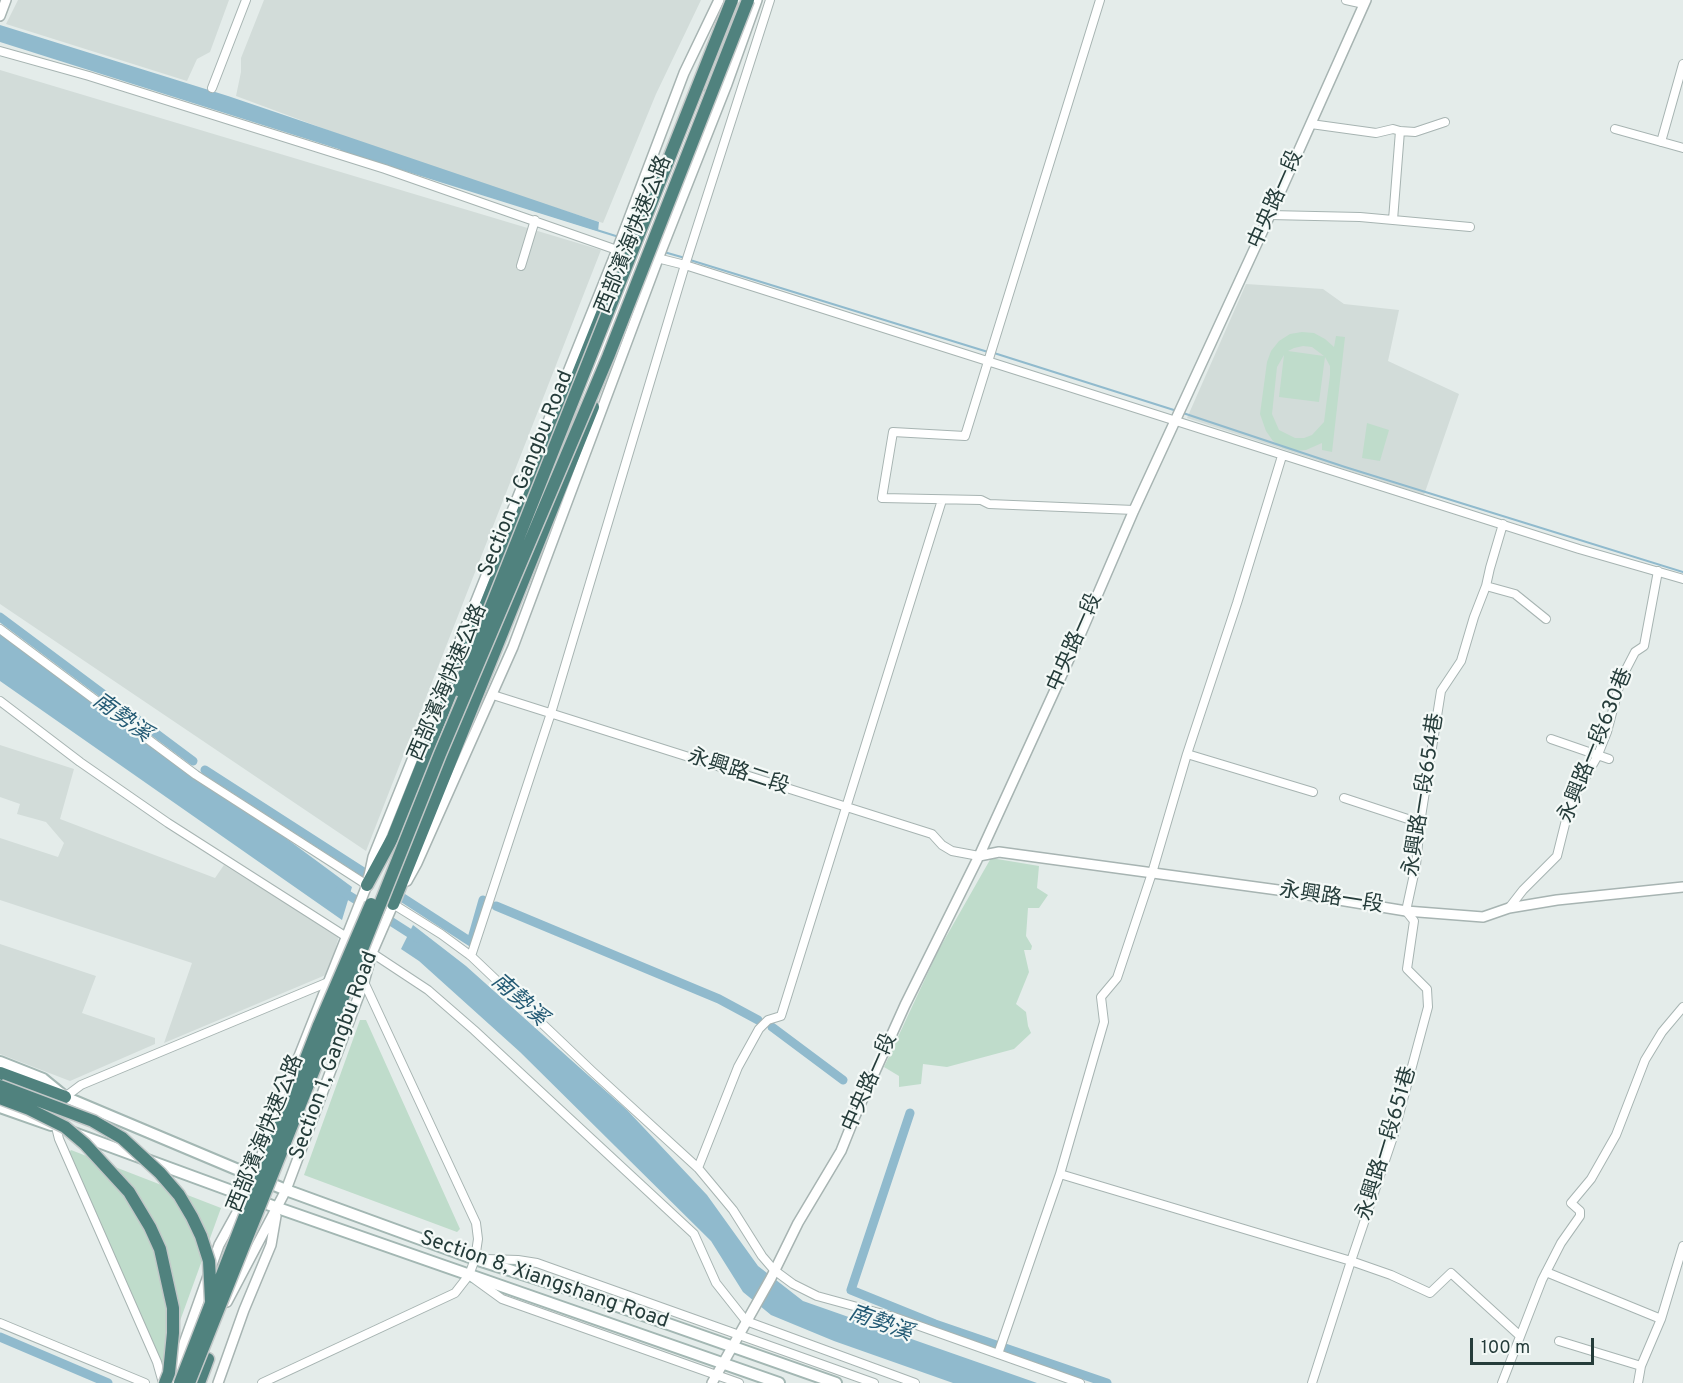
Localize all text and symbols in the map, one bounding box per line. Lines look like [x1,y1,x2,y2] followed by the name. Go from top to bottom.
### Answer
[1244,147,1310,253] street label: 中央路一段
[592,152,678,318] street label: 西部濱海快速公路
[474,367,580,581] street label: Section 1, Gangbu Road
[1043,590,1109,696] street label: 中央路一段
[405,601,493,765] street label: 西部濱海快速公路
[1555,665,1639,827] street label: 永興路一段630巷
[87,689,155,749] water label: 南勢溪
[1400,712,1450,878] street label: 永興路一段654巷
[684,745,792,801] street label: 永興路二段
[1277,878,1385,920] street label: 永興路一段
[286,948,384,1164] street label: Section 1, Gangbu Road
[485,969,551,1033] water label: 南勢溪
[838,1030,904,1136] street label: 中央路一段
[224,1051,310,1217] street label: 西部濱海快速公路
[1353,1064,1423,1224] street label: 永興路一段651巷
[416,1227,672,1335] street label: Section 8, Xiangshang Road
[844,1301,916,1349] water label: 南勢溪
[1473,1326,1598,1364] scale bar
[1481,1337,1530,1360] text: 100 m

